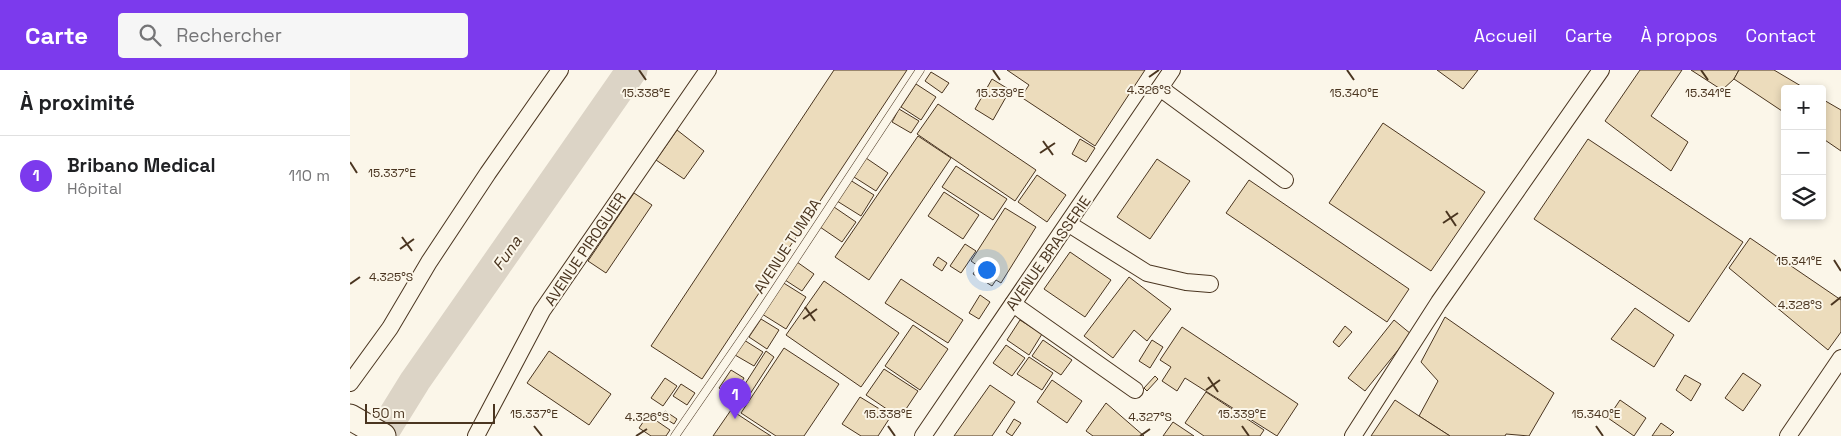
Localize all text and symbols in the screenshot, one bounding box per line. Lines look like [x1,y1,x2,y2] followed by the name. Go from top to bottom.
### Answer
[118,13,468,58] search box
[25,20,88,51] text: Carte
[136,21,164,49] icon: search
[176,23,282,48] text: Rechercher
[1474,24,1537,47] text: Accueil
[1565,24,1612,47] text: Carte
[1640,24,1718,47] text: À propos
[1746,24,1816,47] text: Contact
[1127,82,1171,98] text: 4.326°S
[622,85,671,101] text: 15.338°E
[976,85,1024,101] text: 15.339°E
[1329,85,1379,101] text: 15.340°E
[1685,85,1731,101] text: 15.341°E
[1781,85,1826,220] map controls
[1781,85,1826,130] button: +
[20,89,135,116] text: À proximité
[1781,130,1826,175] button: −
[67,153,216,178] text: Bribano Medical
[32,165,40,186] text: 1
[288,165,330,186] text: 110 m
[368,165,416,181] text: 15.337°E
[1781,175,1826,220] button: layers
[67,178,122,199] text: Hôpital
[540,189,630,309] street label: AVENUE PIROGUIER
[1001,192,1095,314] street label: AVENUE BRASSERIE
[749,195,825,297] street label: AVENUE TUMBA
[488,231,527,274] water label: Funa
[1776,253,1822,269] text: 15.341°E
[974,257,1000,283] your location
[369,269,413,285] text: 4.325°S
[1778,297,1822,313] text: 4.328°S
[719,378,751,419] pin: 1
[365,401,495,424] scale bar
[372,404,405,422] text: 50 m
[510,406,558,422] text: 15.337°E
[864,406,913,422] text: 15.338°E
[1218,406,1266,422] text: 15.339°E
[1571,406,1621,422] text: 15.340°E
[625,409,669,425] text: 4.326°S
[1128,409,1172,425] text: 4.327°S

